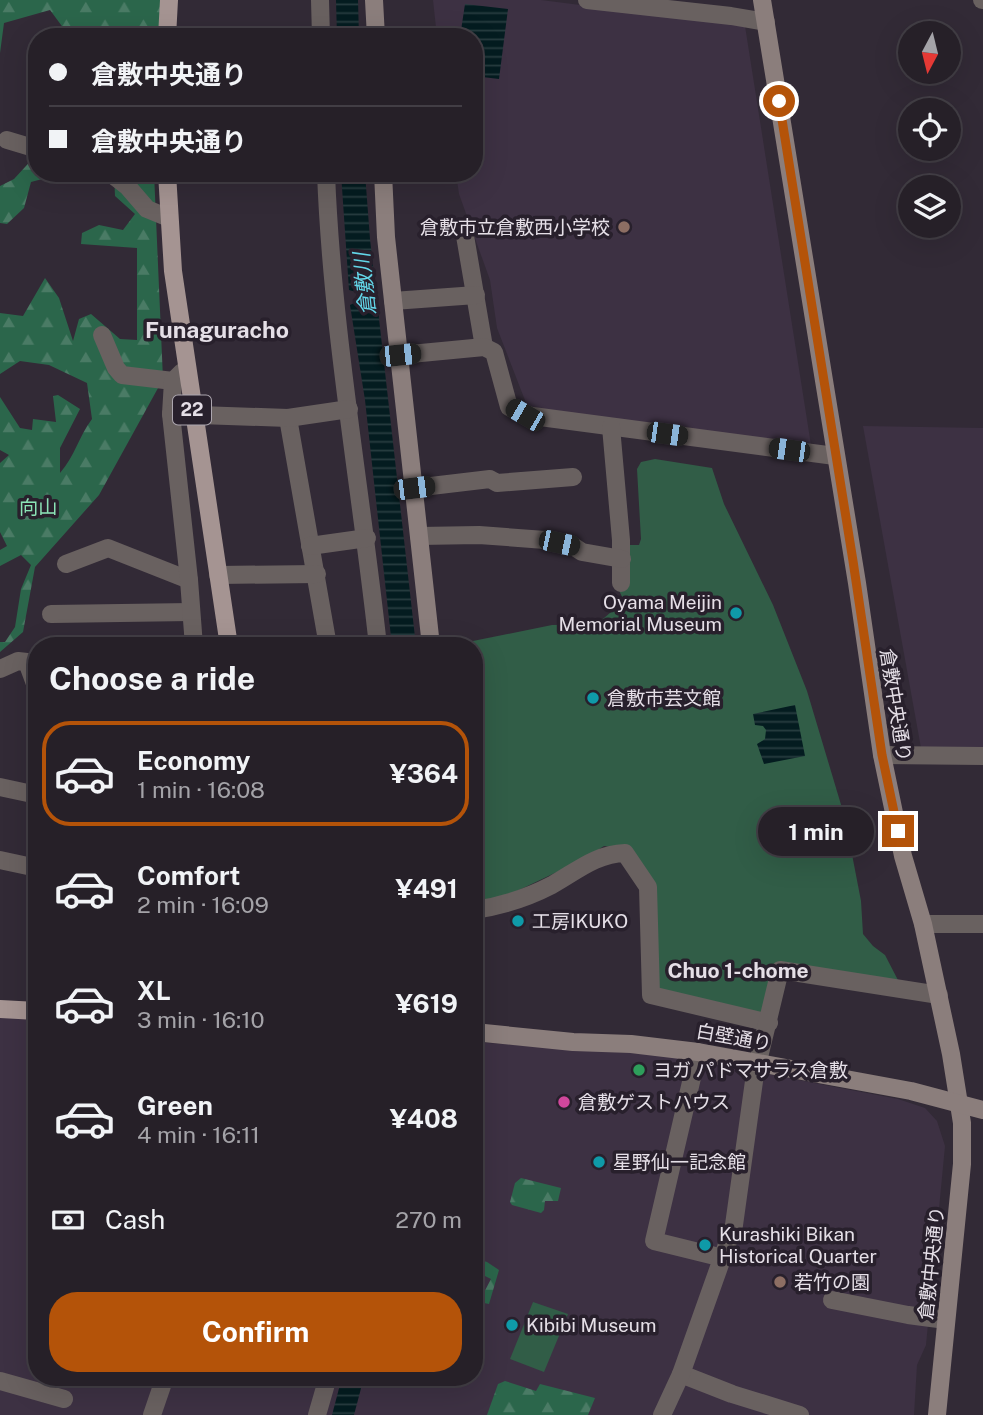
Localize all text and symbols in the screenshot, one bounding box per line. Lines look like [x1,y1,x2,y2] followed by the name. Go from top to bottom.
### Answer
[898,21,961,84] north arrow
[898,21,961,238] map controls
[91,59,247,90] text: 倉敷中央通り
[763,85,795,117] route start
[898,98,961,161] button: locate
[91,126,247,157] text: 倉敷中央通り
[898,175,961,238] button: layers
[420,216,610,238] place label: 倉敷市立倉敷西小学校
[616,219,632,235] marker: 倉敷市立倉敷西小学校
[349,249,380,317] water label: 倉敷川
[145,316,289,343] district label: Funaguracho
[379,342,422,368] car
[502,395,549,435] car
[173,396,211,424] road number: 22
[645,421,690,447] car
[767,437,812,463] car
[392,475,437,501] car
[19,496,57,518] park label: 向山
[537,528,582,558] car
[559,591,722,635] place label: Oyama Meijin Memorial Museum
[728,605,744,621] marker: Oyama Meijin Memorial Museum
[876,647,916,763] street label: 倉敷中央通り
[49,660,255,697] text: Choose a ride
[607,687,721,709] place label: 倉敷市芸文館
[585,690,601,706] marker: 倉敷市芸文館
[53,742,116,805] icon: car
[137,745,250,776] text: Economy
[390,758,458,789] text: ¥364
[137,776,265,803] text: 1 min · 16:08
[758,806,874,856] callout: 1 min
[882,815,914,847] route end
[788,818,844,845] text: 1 min
[53,857,116,920] icon: car
[137,860,240,891] text: Comfort
[396,873,458,904] text: ¥491
[137,891,269,918] text: 2 min · 16:09
[532,910,628,932] place label: 工房IKUKO
[510,913,526,929] marker: 工房IKUKO
[667,958,809,983] district label: Chuo 1-chome
[53,972,116,1035] icon: car
[137,975,171,1006] text: XL
[395,988,458,1019] text: ¥619
[137,1006,265,1033] text: 3 min · 16:10
[695,1020,773,1054] street label: 白壁通り
[653,1059,848,1081] place label: ヨガ パドマサラス倉敷
[631,1062,647,1078] marker: ヨガ パドマサラス倉敷
[53,1087,116,1150] icon: car
[137,1090,213,1121] text: Green
[578,1091,730,1113] place label: 倉敷ゲストハウス
[556,1094,572,1110] marker: 倉敷ゲストハウス
[390,1103,458,1134] text: ¥408
[137,1121,260,1148] text: 4 min · 16:11
[613,1151,746,1173] place label: 星野仙一記念館
[591,1154,607,1170] marker: 星野仙一記念館
[49,1201,87,1239] icon: cash
[105,1204,165,1235] text: Cash
[914,1205,948,1321] street label: 倉敷中央通り
[395,1206,462,1233] text: 270 m
[719,1223,877,1267] place label: Kurashiki Bikan Historical Quarter
[697,1237,713,1253] marker: Kurashiki Bikan Historical Quarter
[794,1271,870,1293] place label: 若竹の園
[772,1274,788,1290] marker: 若竹の園
[49,1292,462,1372] button: Confirm
[526,1314,656,1336] place label: Kibibi Museum
[504,1317,520,1333] marker: Kibibi Museum

